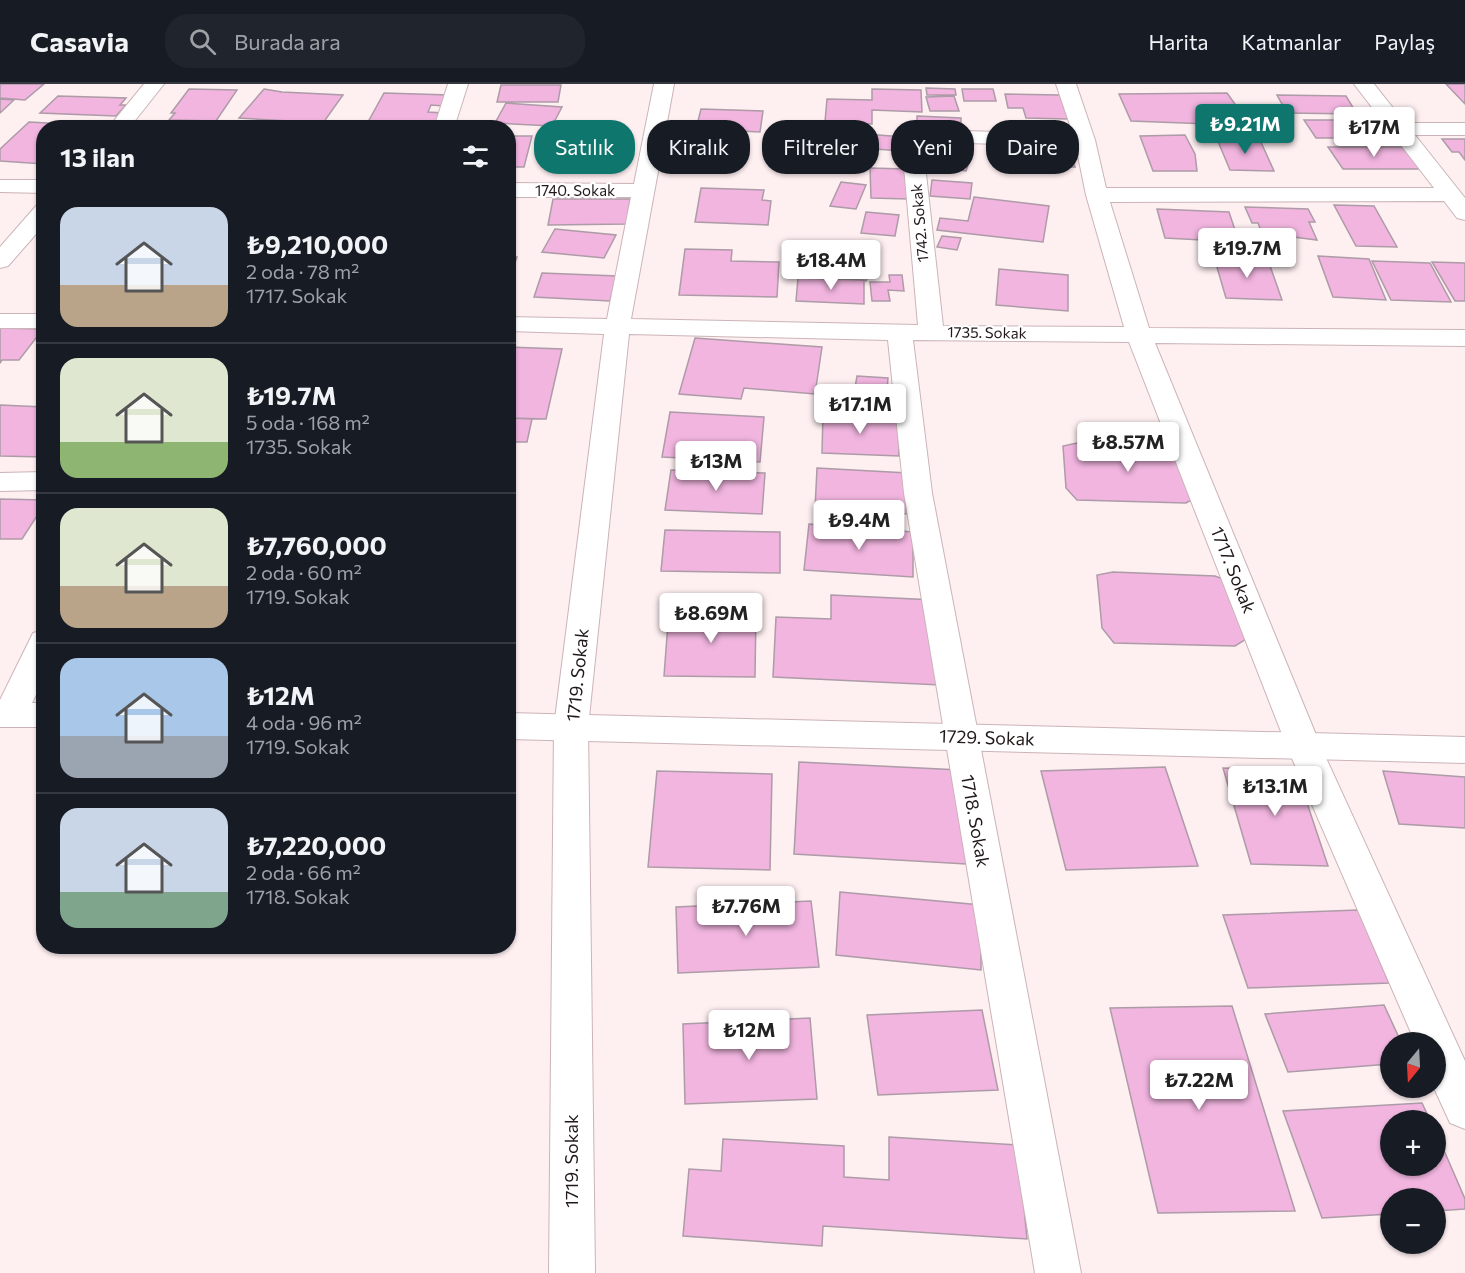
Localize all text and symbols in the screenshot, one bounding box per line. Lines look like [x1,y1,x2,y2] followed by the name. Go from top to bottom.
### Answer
[165,14,585,68] search box
[30,24,129,58] text: Casavia
[186,25,219,58] icon: search
[234,28,341,55] text: Burada ara
[1148,29,1209,54] text: Harita
[1242,29,1341,54] text: Katmanlar
[1374,29,1435,54] text: Paylaş
[1196,104,1294,155] pin: ₺9.21M
[1338,107,1410,158] pin: ₺17M
[1209,111,1281,135] text: ₺9.21M
[1348,114,1400,138] text: ₺17M
[534,120,635,174] chip: Satılık
[647,120,750,174] chip: Kiralık
[762,120,879,174] chip: Filtreler
[891,120,974,174] chip: Yeni
[986,120,1079,174] chip: Daire
[459,140,492,173] icon: filters
[60,141,135,172] text: 13 ilan
[535,181,615,199] street label: 1740. Sokak
[907,183,931,263] street label: 1742. Sokak
[246,228,388,259] text: ₺9,210,000
[1198,228,1296,279] pin: ₺19.7M
[108,231,180,303] icon: home
[1212,235,1282,259] text: ₺19.7M
[782,240,880,291] pin: ₺18.4M
[795,247,867,271] text: ₺18.4M
[246,259,359,283] text: 2 oda · 78 m²
[246,283,347,307] text: 1717. Sokak
[947,322,1027,342] street label: 1735. Sokak
[246,379,337,410] text: ₺19.7M
[108,382,180,454] icon: home
[811,384,909,435] pin: ₺17.1M
[828,391,892,415] text: ₺17.1M
[246,410,370,434] text: 5 oda · 168 m²
[1079,422,1177,473] pin: ₺8.57M
[1091,429,1165,453] text: ₺8.57M
[246,434,352,458] text: 1735. Sokak
[680,441,752,492] pin: ₺13M
[689,448,743,472] text: ₺13M
[817,500,901,551] pin: ₺9.4M
[827,507,891,531] text: ₺9.4M
[1207,523,1261,616] street label: 1717. Sokak
[246,529,387,560] text: ₺7,760,000
[108,532,180,604] icon: home
[246,560,362,584] text: 2 oda · 60 m²
[246,584,350,608] text: 1719. Sokak
[662,593,760,644] pin: ₺8.69M
[673,600,749,624] text: ₺8.69M
[561,627,593,723] street label: 1719. Sokak
[246,679,315,710] text: ₺12M
[108,682,180,754] icon: home
[246,710,362,734] text: 4 oda · 96 m²
[939,724,1035,750] street label: 1729. Sokak
[246,734,350,758] text: 1719. Sokak
[1226,766,1324,817] pin: ₺13.1M
[957,773,995,869] street label: 1718. Sokak
[1242,773,1308,797] text: ₺13.1M
[246,829,386,860] text: ₺7,220,000
[108,832,180,904] icon: home
[246,860,361,884] text: 2 oda · 66 m²
[246,884,350,908] text: 1718. Sokak
[697,886,795,937] pin: ₺7.76M
[711,893,781,917] text: ₺7.76M
[713,1010,785,1061] pin: ₺12M
[723,1017,775,1041] text: ₺12M
[1380,1032,1446,1098] north arrow
[1380,1032,1446,1254] map controls
[1150,1060,1248,1111] pin: ₺7.22M
[1164,1067,1234,1091] text: ₺7.22M
[1380,1110,1446,1176] button: +
[560,1114,582,1208] street label: 1719. Sokak
[1380,1188,1446,1254] button: −

